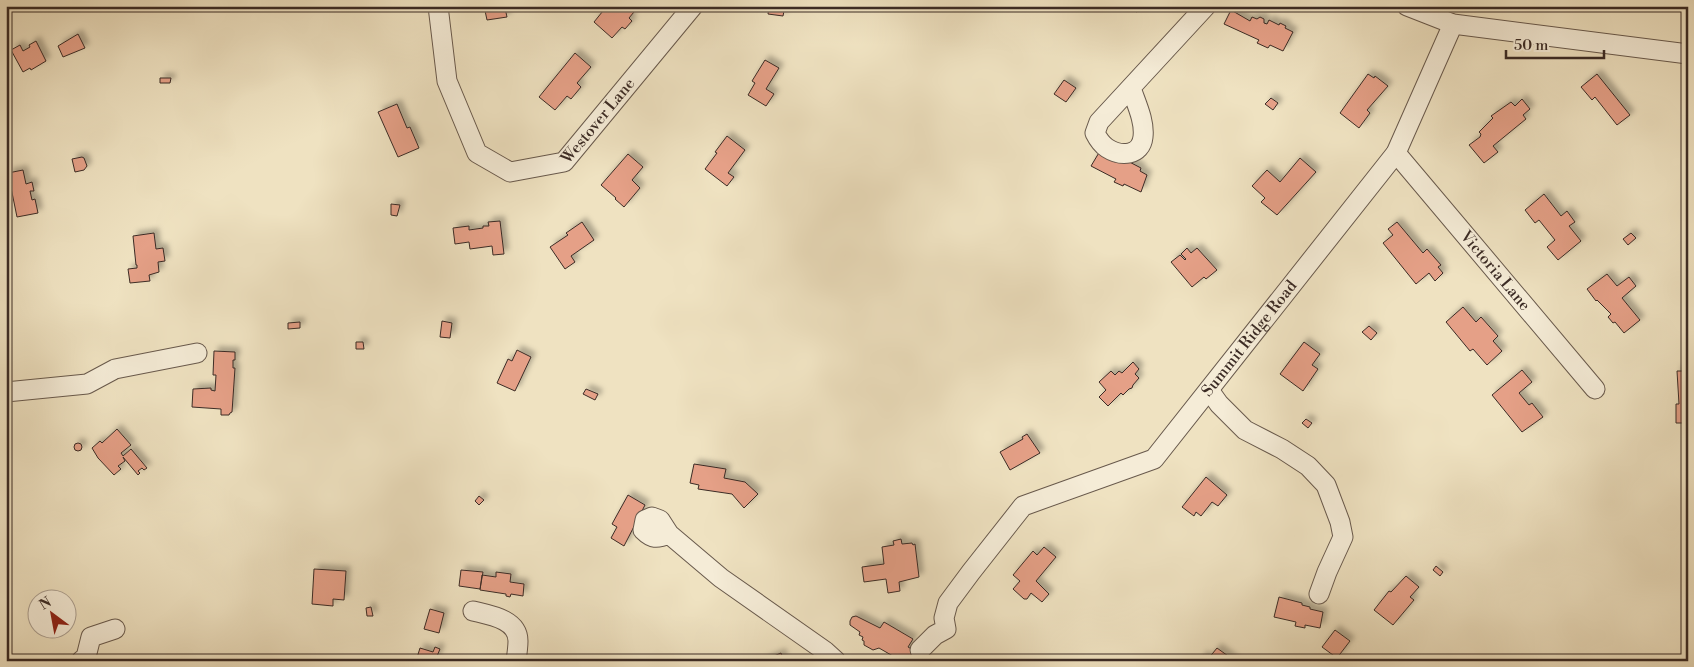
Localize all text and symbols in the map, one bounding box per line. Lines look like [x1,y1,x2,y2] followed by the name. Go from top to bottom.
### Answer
[1506,28,1604,60] scale bar
[1514,36,1548,55] text: 50 m
[556,74,639,169] street label: Westover Lane
[1455,226,1535,315] street label: Victoria Lane
[1197,276,1301,400] street label: Summit Ridge Road
[28,590,78,640] north arrow
[36,593,55,614] text: N

